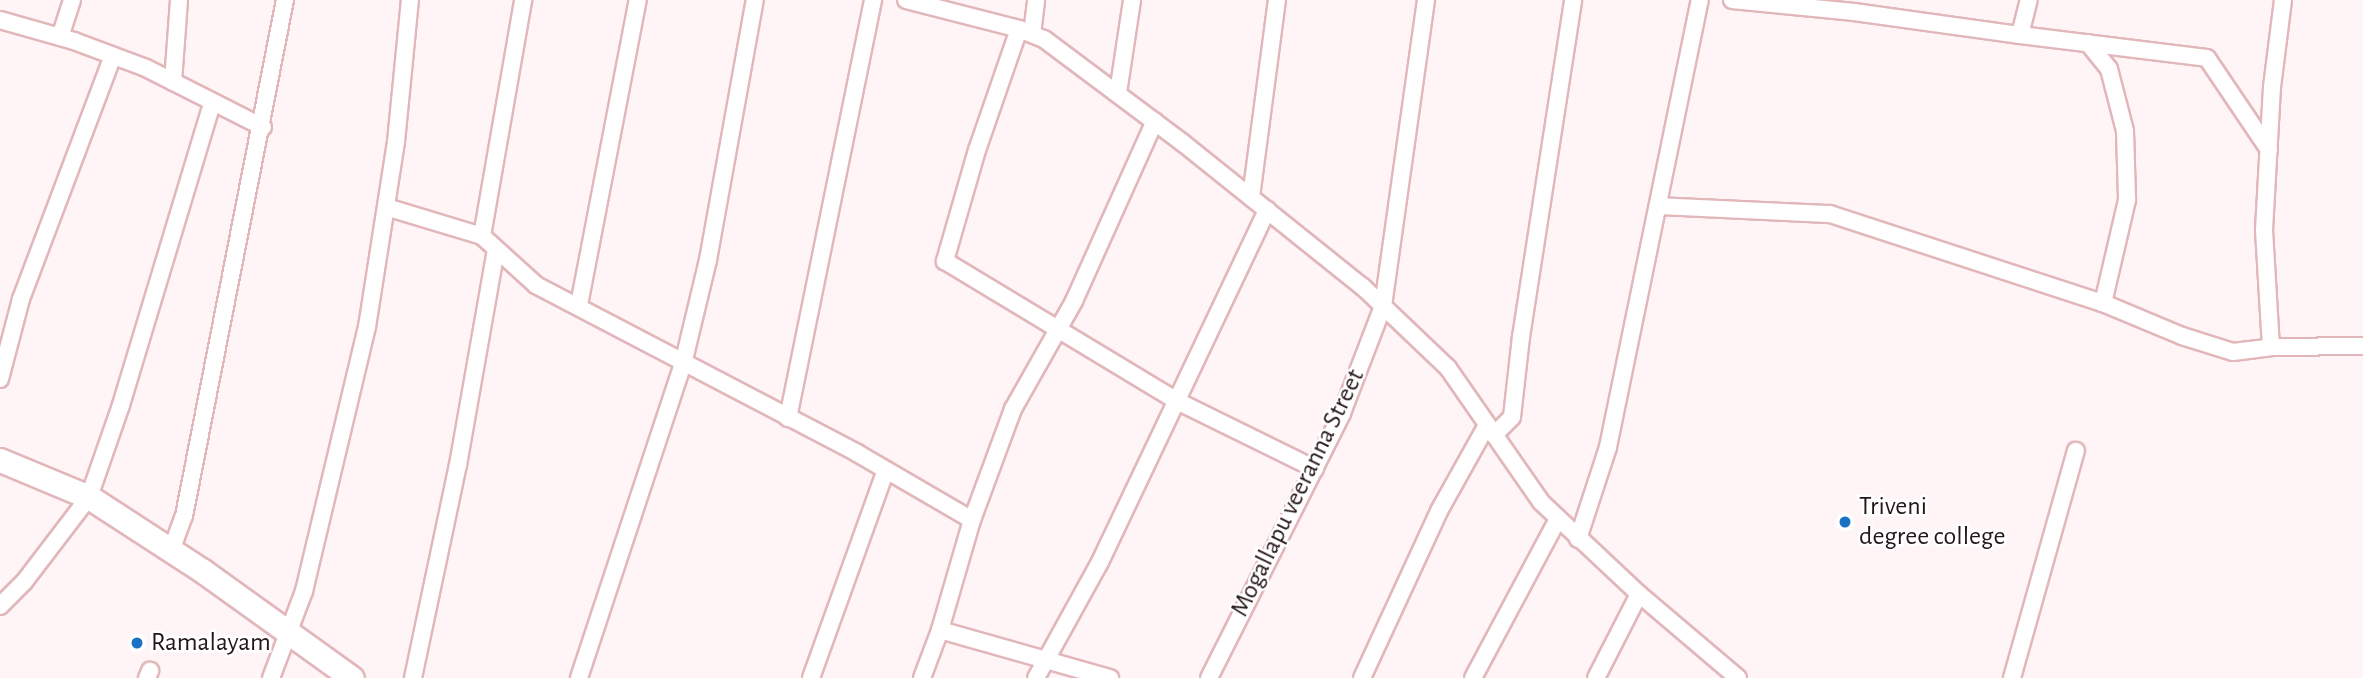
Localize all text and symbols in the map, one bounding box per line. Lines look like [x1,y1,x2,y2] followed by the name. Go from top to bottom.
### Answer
[1225,364,1371,622] street label: Mogallapu veeranna Street
[1859,491,2005,552] place label: Triveni degree college
[1837,514,1853,530] marker: Triveni degree college
[151,627,271,659] place label: Ramalayam
[129,635,145,651] marker: Ramalayam

